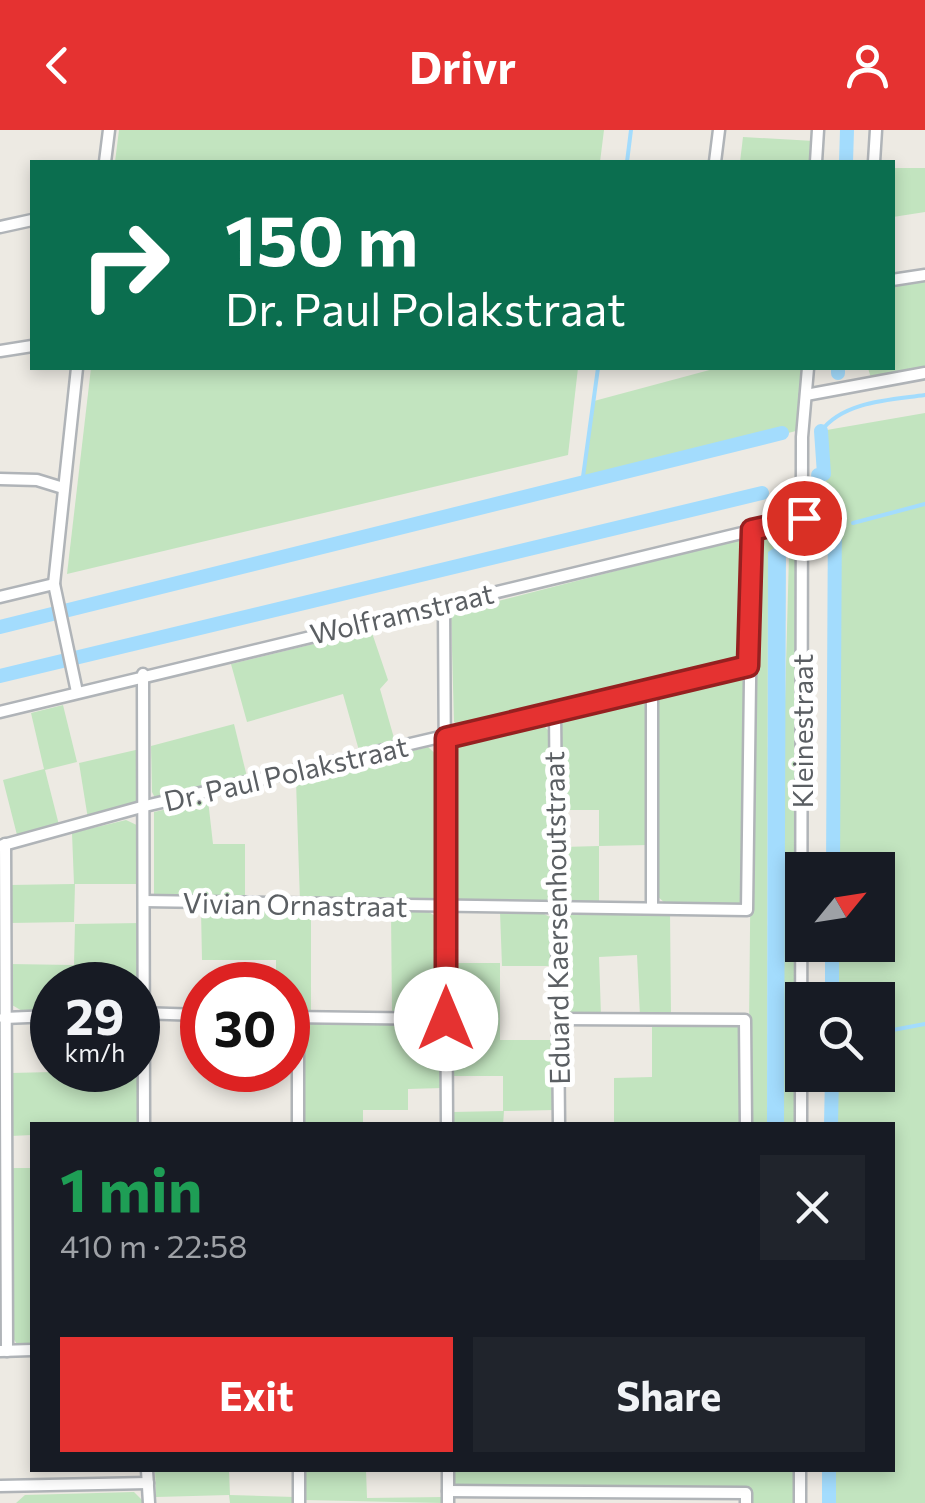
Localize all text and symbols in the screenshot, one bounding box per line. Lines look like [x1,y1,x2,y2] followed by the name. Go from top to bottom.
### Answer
[30,38,85,93] icon: back
[409,38,516,93] text: Drivr
[840,38,895,93] icon: person
[225,195,418,280] text: 150 m
[60,200,190,330] icon: right
[225,280,626,335] text: Dr. Paul Polakstraat
[762,476,847,561] pin
[777,491,832,546] icon: arrive
[307,575,497,651] street label: Wolframstraat
[785,654,819,808] street label: Kleinestraat
[161,728,411,818] street label: Dr. Paul Polakstraat
[536,751,576,1085] street label: Eduard Kaersenhoutstraat
[785,852,895,962] north arrow
[785,852,895,1092] map controls
[182,885,408,923] street label: Vivian Ornastraat
[180,962,310,1092] speed limit sign: 30
[394,967,498,1071] position arrow
[785,982,895,1092] button: search
[65,984,124,1045] text: 29
[65,1037,125,1067] text: km/h
[60,1151,202,1224] text: 1 min
[760,1155,865,1260] button: close
[60,1225,248,1265] text: 410 m · 22:58
[60,1337,453,1452] button: Exit
[473,1337,865,1452] button: Share

